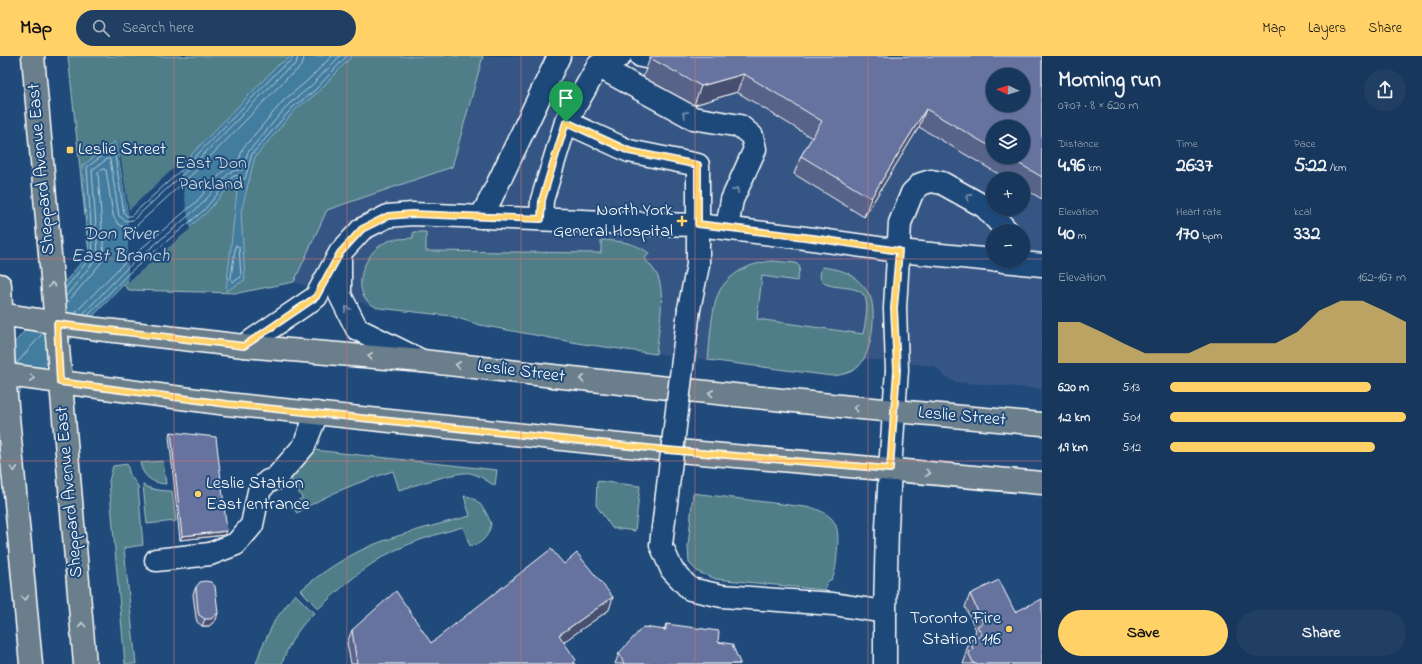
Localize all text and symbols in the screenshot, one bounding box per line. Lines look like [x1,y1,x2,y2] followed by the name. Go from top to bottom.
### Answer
[76,10,356,46] search box
[20,15,52,42] text: Map
[90,17,112,39] icon: search
[122,17,194,39] text: Search here
[1262,18,1286,39] text: Map
[1308,18,1346,39] text: Layers
[1368,18,1402,39] text: Share
[1058,65,1161,97] text: Morning run
[986,68,1030,112] north arrow
[986,68,1030,268] map controls
[1364,69,1406,111] button: share
[549,81,583,122] pin
[22,82,62,256] street label: Sheppard Avenue East
[555,87,577,109] icon: arrive
[1058,96,1138,115] text: 07:07 · 8 × 620 m
[682,111,689,118] one-way arrow
[986,120,1030,164] button: layers
[1058,136,1099,152] text: Distance
[1176,136,1198,152] text: Time
[1294,136,1315,152] text: Pace
[78,137,166,163] place label: Leslie Street
[65,145,75,155] marker: Leslie Street
[175,151,247,198] park label: East Don Parkland
[1058,152,1085,181] text: 4.96
[1176,152,1213,181] text: 26:37
[1294,152,1327,181] text: 5:22
[1085,160,1101,176] text: km
[1327,160,1347,176] text: /km
[986,172,1030,216] button: +
[731,186,739,194] one-way arrow
[964,194,972,202] one-way arrow
[553,198,673,245] place label: North York General Hospital
[1058,204,1098,220] text: Elevation
[1176,204,1221,220] text: Heart rate
[1294,204,1312,220] text: kcal
[676,215,688,227] marker: North York General Hospital
[1058,220,1075,249] text: 40
[1176,220,1199,249] text: 170
[1294,220,1320,249] text: 332
[71,221,170,270] water label: Don River East Branch
[986,224,1030,268] button: −
[1075,228,1086,244] text: m
[1199,228,1222,244] text: bpm
[1058,268,1106,287] text: Elevation
[1357,268,1406,287] text: 162–167 m
[48,282,57,288] one-way arrow
[344,306,352,313] one-way arrow
[367,352,373,361] one-way arrow
[476,354,566,390] street label: Leslie Street
[455,361,461,370] one-way arrow
[29,373,35,382] one-way arrow
[579,375,585,384] one-way arrow
[1058,378,1089,397] text: 620 m
[1122,378,1140,397] text: 5:13
[708,388,714,397] one-way arrow
[917,400,1007,434] street label: Leslie Street
[852,403,859,412] one-way arrow
[50,405,90,579] street label: Sheppard Avenue East
[1058,408,1090,427] text: 1.2 km
[1122,408,1140,427] text: 5:01
[1058,438,1088,457] text: 1.9 km
[1122,438,1141,457] text: 5:12
[9,466,18,472] one-way arrow
[925,468,931,477] one-way arrow
[206,471,310,518] place label: Leslie Station East entrance
[193,489,203,499] marker: Leslie Station East entrance
[21,595,30,601] one-way arrow
[910,606,1002,653] place label: Toronto Fire Station 116
[1058,610,1228,656] button: Save
[1236,610,1406,656] button: Share
[77,622,86,628] one-way arrow
[1004,624,1014,634] marker: Toronto Fire Station 116

